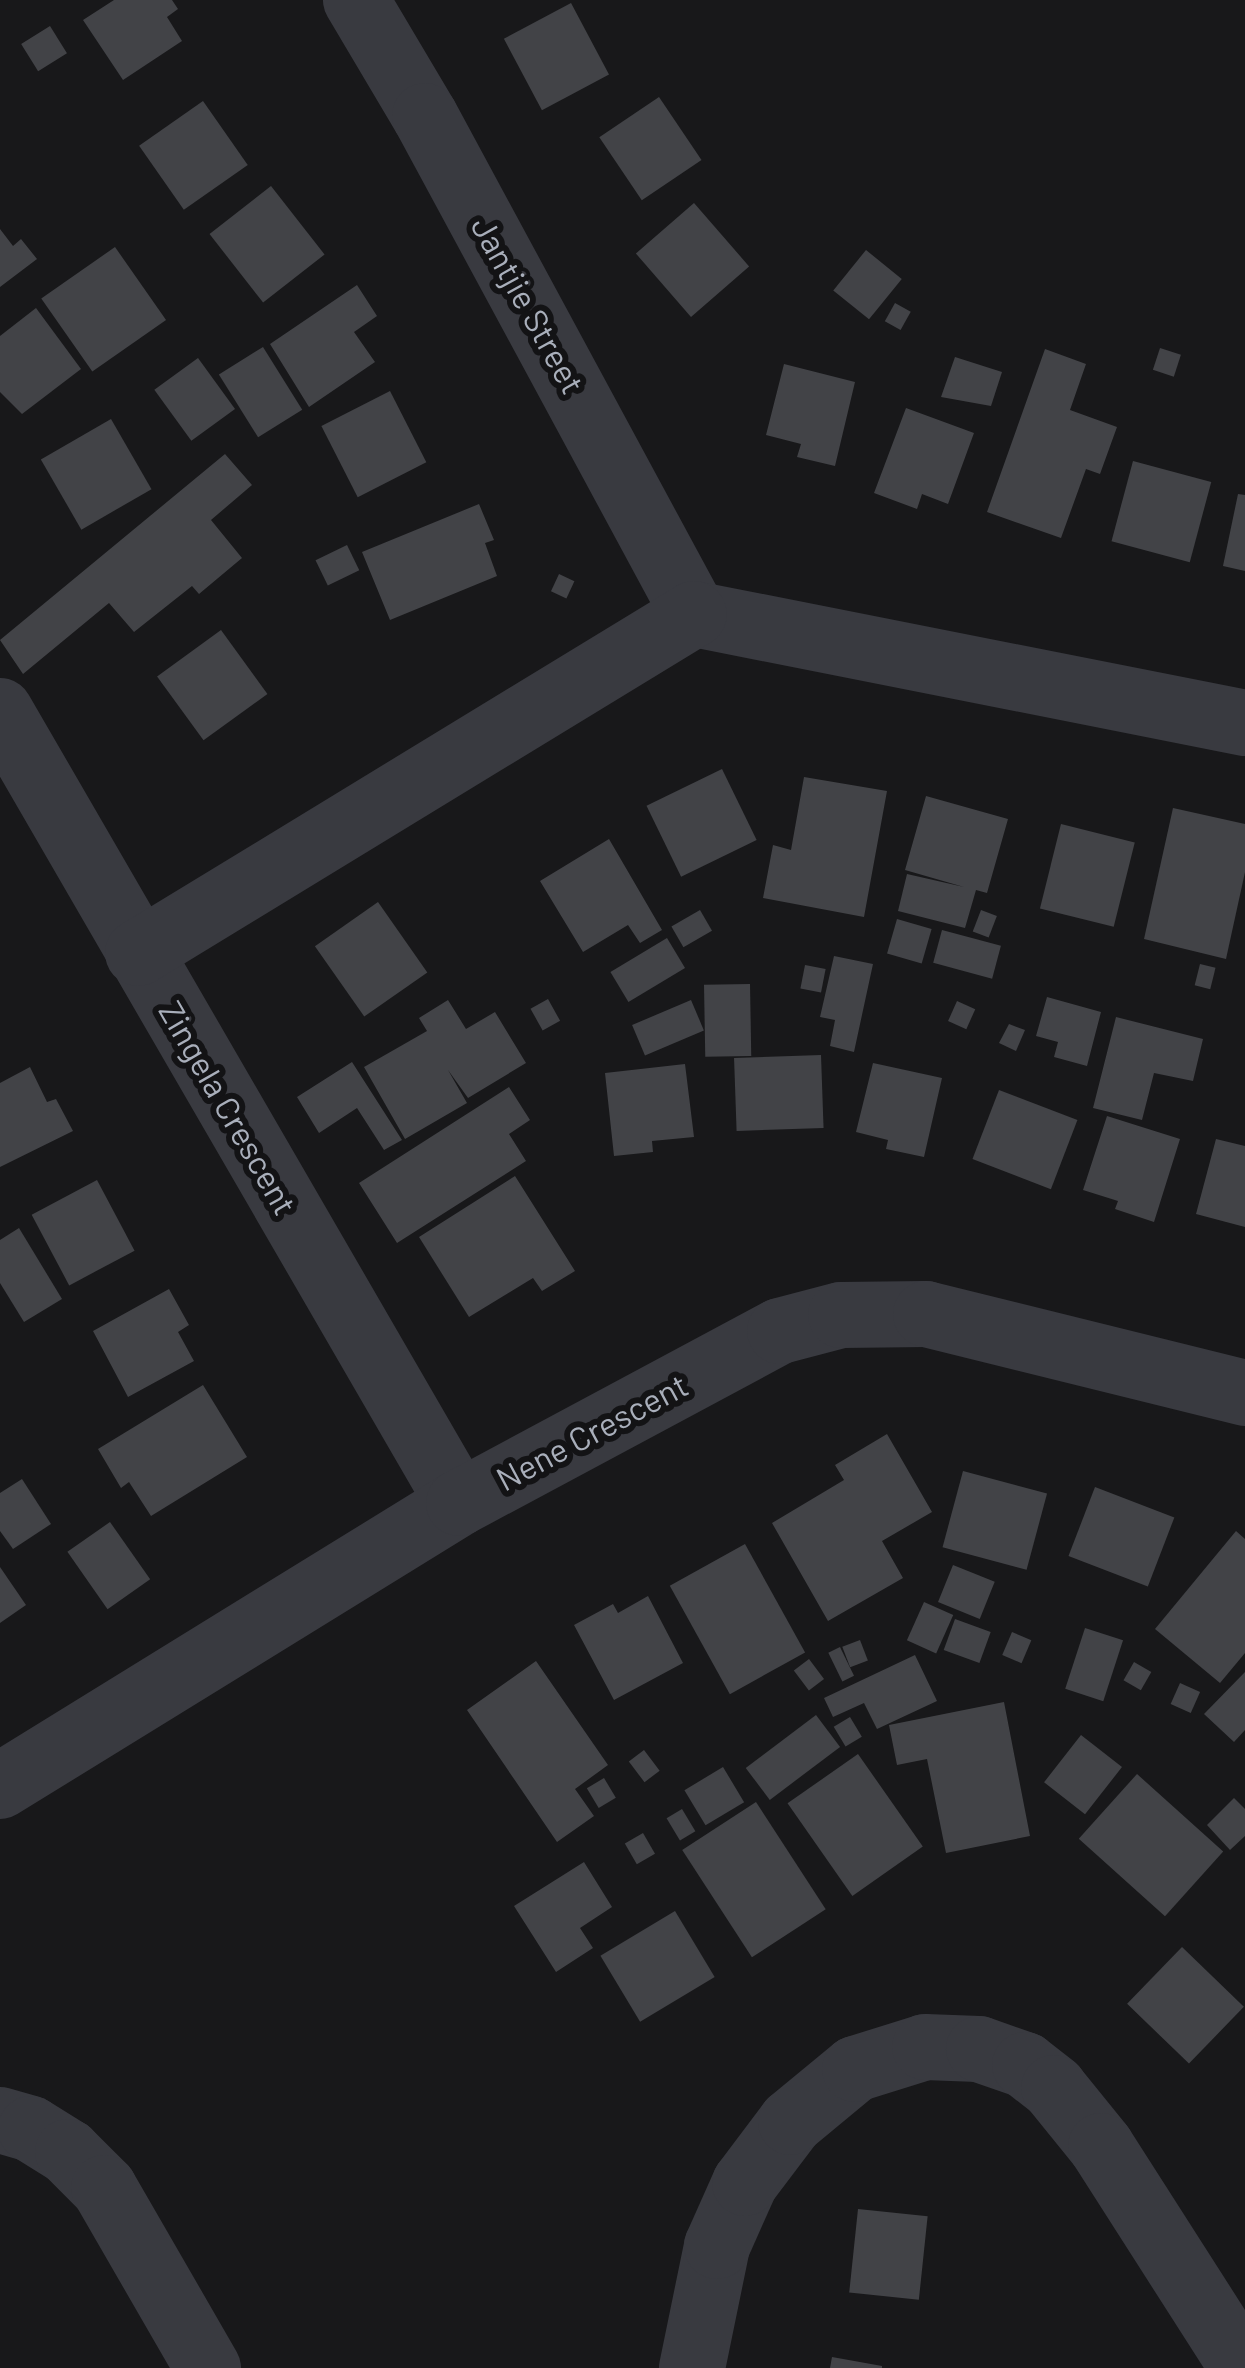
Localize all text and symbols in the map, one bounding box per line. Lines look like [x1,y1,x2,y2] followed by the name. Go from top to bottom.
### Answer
[463,209,593,401] street label: Jantjie Street
[151,994,305,1222] street label: Zingela Crescent
[489,1365,695,1499] street label: Nene Crescent

